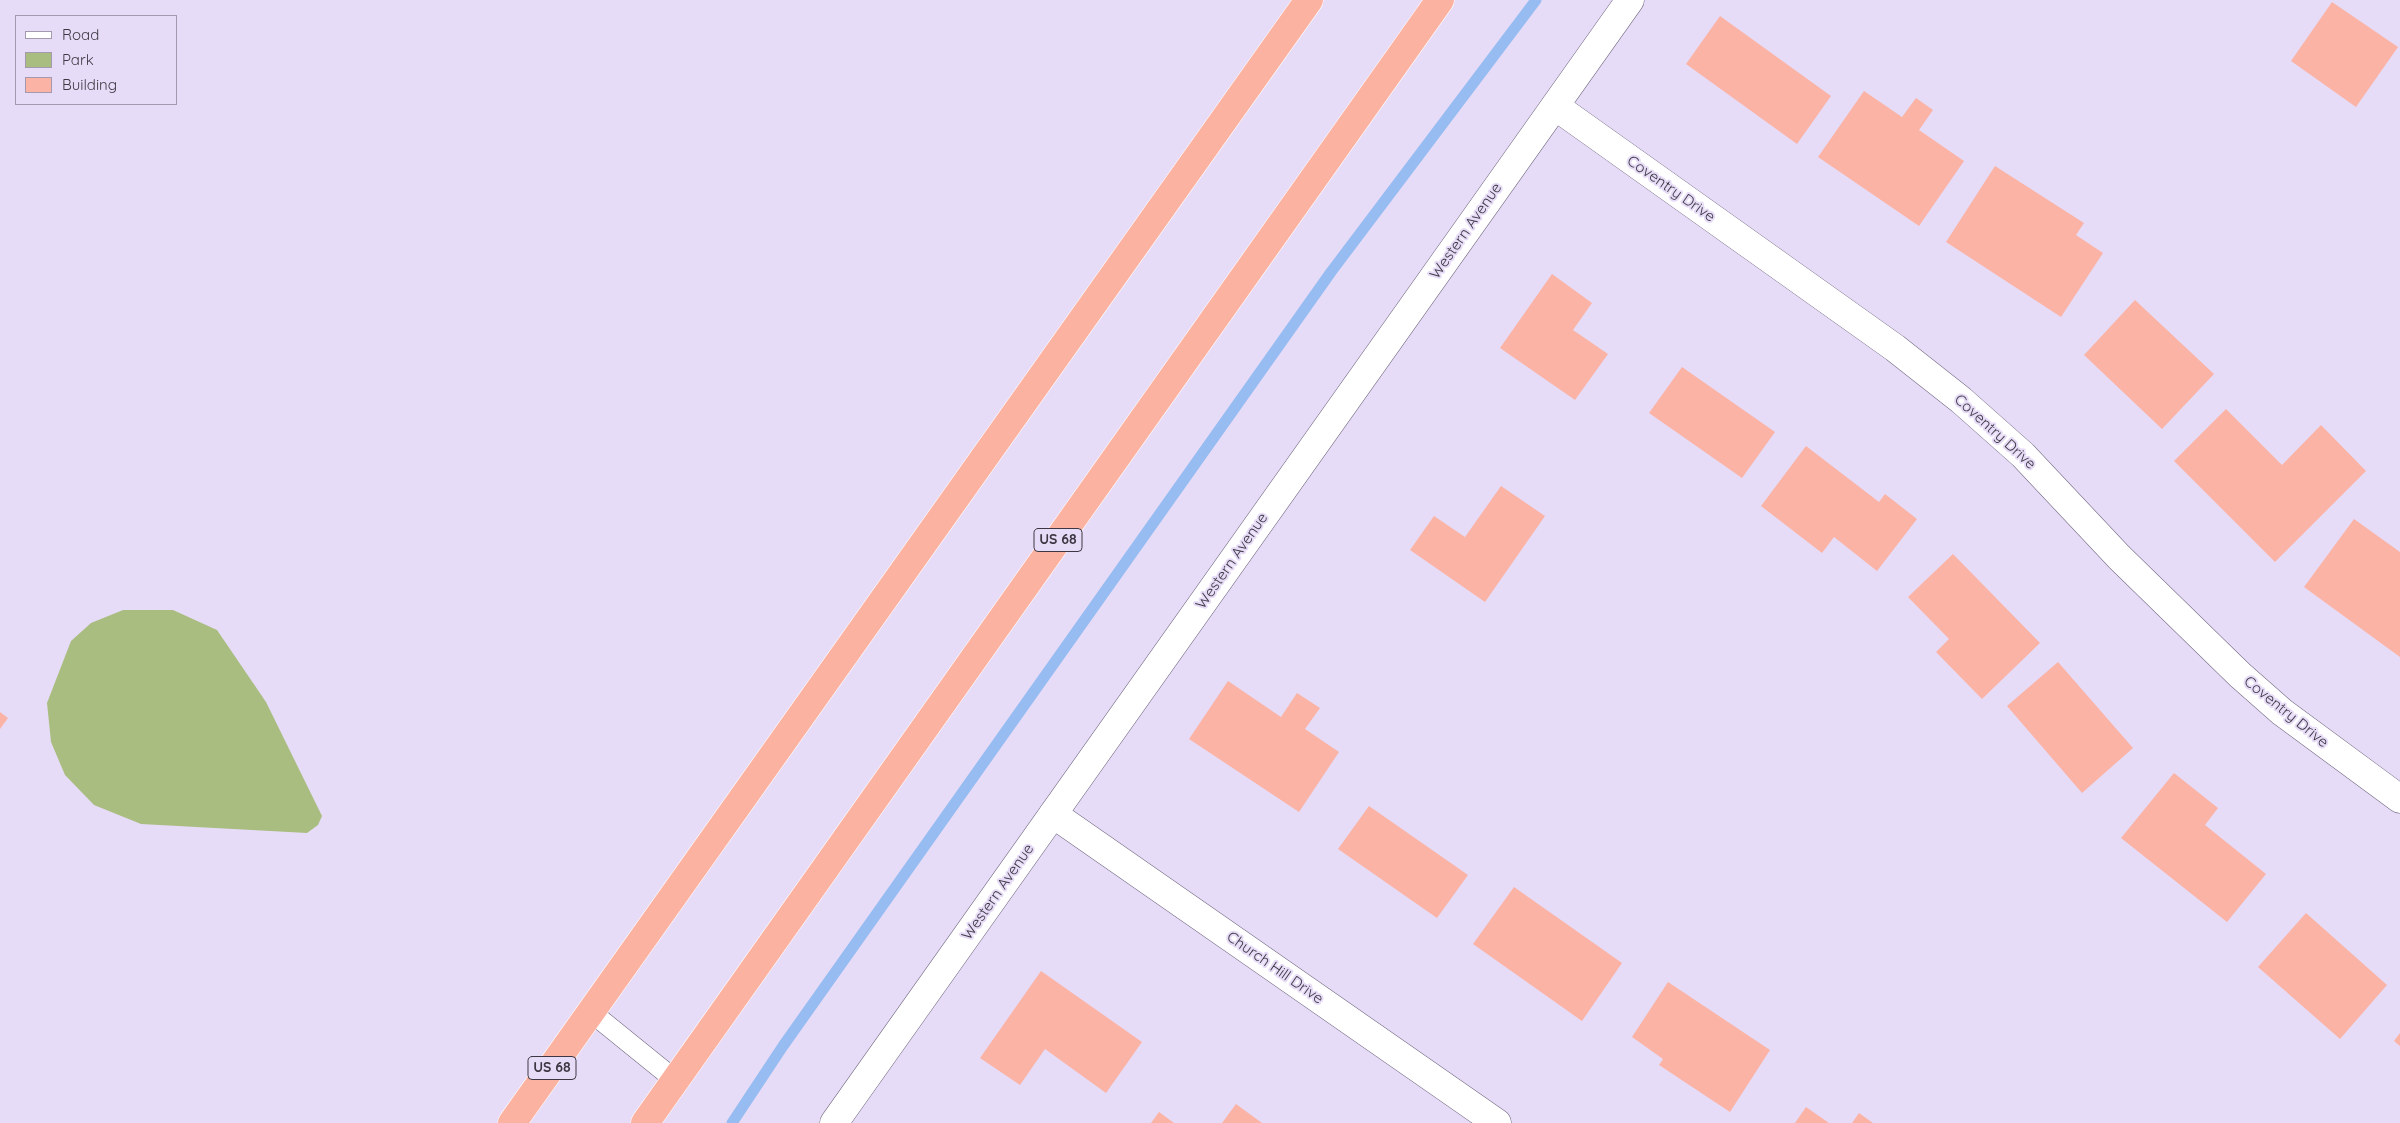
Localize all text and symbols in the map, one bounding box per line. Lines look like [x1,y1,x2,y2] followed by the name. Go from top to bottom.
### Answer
[15,15,178,105] legend
[62,25,99,44] text: Road
[62,50,94,69] text: Park
[62,75,117,94] text: Building
[1624,152,1718,226] street label: Coventry Drive
[1426,180,1506,282] street label: Western Avenue
[1951,391,2039,473] street label: Coventry Drive
[1192,510,1272,612] street label: Western Avenue
[1034,528,1082,552] road number: US 68
[2240,672,2332,752] street label: Coventry Drive
[958,841,1038,943] street label: Western Avenue
[1223,928,1327,1008] street label: Church Hill Drive
[528,1056,576,1080] road number: US 68

